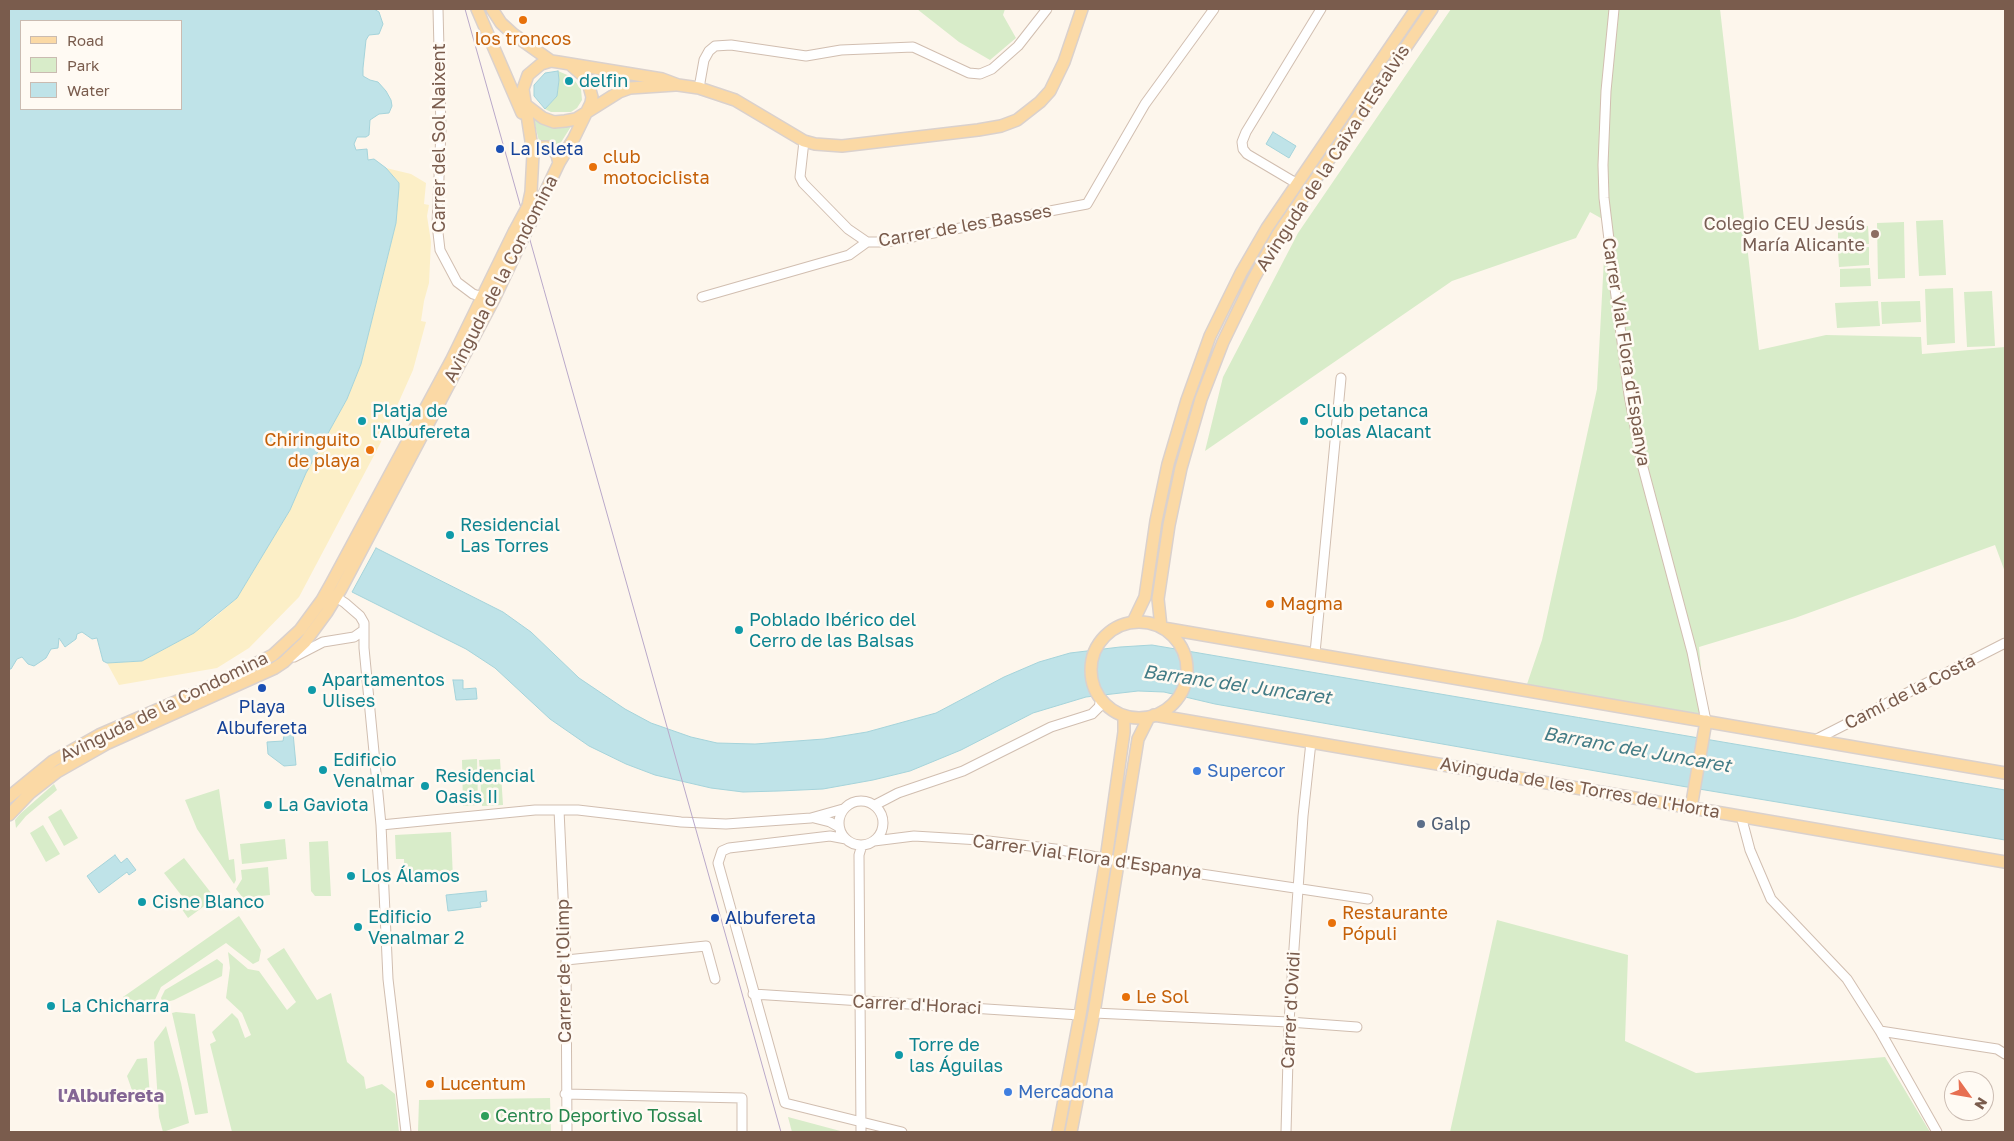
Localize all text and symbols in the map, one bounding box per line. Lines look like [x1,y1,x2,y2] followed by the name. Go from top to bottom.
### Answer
[517,14,529,26] marker: los troncos
[20,20,182,110] legend
[475,28,571,50] place label: los troncos
[67,31,104,49] text: Road
[1252,41,1414,275] street label: Avinguda de la Caixa d'Estalvis
[428,43,450,233] street label: Carrer del Sol Naixent
[67,56,99,74] text: Park
[579,70,628,92] place label: delfin
[563,75,575,87] marker: delfin
[67,81,110,99] text: Water
[510,138,584,160] place label: La Isleta
[494,143,506,155] marker: La Isleta
[603,146,710,188] place label: club motociclista
[587,161,599,173] marker: club motociclista
[439,172,563,386] street label: Avinguda de la Condomina
[877,200,1053,252] street label: Carrer de les Basses
[1703,213,1865,255] place label: Colegio CEU Jesús María Alicante
[1869,228,1881,240] marker: Colegio CEU Jesús María Alicante
[1597,236,1655,468] street label: Carrer Vial Flora d'Espanya
[372,400,470,442] place label: Platja de l'Albufereta
[1314,400,1432,442] place label: Club petanca bolas Alacant
[356,415,368,427] marker: Platja de l'Albufereta
[1298,415,1310,427] marker: Club petanca bolas Alacant
[264,429,360,472] place label: Chiringuito de playa
[364,444,376,456] marker: Chiringuito de playa
[460,514,560,556] place label: Residencial Las Torres
[444,529,456,541] marker: Residencial Las Torres
[1280,593,1343,615] place label: Magma
[1264,598,1276,610] marker: Magma
[749,609,916,652] place label: Poblado Ibérico del Cerro de las Balsas
[733,624,745,636] marker: Poblado Ibérico del Cerro de las Balsas
[56,647,272,767] street label: Avinguda de la Condomina
[1841,650,1979,734] street label: Camí de la Costa
[1141,661,1333,709] water label: Barranc del Juncaret
[322,669,445,712] place label: Apartamentos Ulises
[256,682,268,694] marker: Playa Albufereta
[306,684,318,696] marker: Apartamentos Ulises
[217,696,307,739] place label: Playa Albufereta
[1542,722,1732,778] water label: Barranc del Juncaret
[333,749,415,792] place label: Edificio Venalmar
[1438,753,1722,823] street label: Avinguda de les Torres de l'Horta
[1207,760,1285,782] place label: Supercor
[317,764,329,776] marker: Edificio Venalmar
[435,765,535,808] place label: Residencial Oasis II
[1191,765,1203,777] marker: Supercor
[419,780,431,792] marker: Residencial Oasis II
[278,794,369,816] place label: La Gaviota
[262,799,274,811] marker: La Gaviota
[1431,813,1471,835] place label: Galp
[1415,818,1427,830] marker: Galp
[971,830,1203,884] street label: Carrer Vial Flora d'Espanya
[361,865,460,887] place label: Los Álamos
[345,870,357,882] marker: Los Álamos
[152,891,264,913] place label: Cisne Blanco
[136,896,148,908] marker: Cisne Blanco
[552,899,576,1043] street label: Carrer de l'Olimp
[1342,902,1448,944] place label: Restaurante Pópuli
[368,906,464,949] place label: Edificio Venalmar 2
[725,907,816,929] place label: Albufereta
[709,912,721,924] marker: Albufereta
[1326,917,1338,929] marker: Restaurante Pópuli
[352,921,364,933] marker: Edificio Venalmar 2
[1277,951,1305,1069] street label: Carrer d'Ovidi
[1136,986,1189,1008] place label: Le Sol
[852,991,982,1019] street label: Carrer d'Horaci
[1120,991,1132,1003] marker: Le Sol
[61,995,169,1017] place label: La Chicharra
[45,1000,57,1012] marker: La Chicharra
[909,1034,1003,1076] place label: Torre de las Águilas
[893,1049,905,1061] marker: Torre de las Águilas
[1944,1071,1994,1121] north arrow
[440,1073,526,1095] place label: Lucentum
[424,1078,436,1090] marker: Lucentum
[1018,1081,1114,1103] place label: Mercadona
[58,1085,164,1107] district label: l'Albufereta
[1002,1086,1014,1098] marker: Mercadona
[1971,1095,1991,1113] text: N
[495,1105,703,1127] place label: Centro Deportivo Tossal
[479,1110,491,1122] marker: Centro Deportivo Tossal

